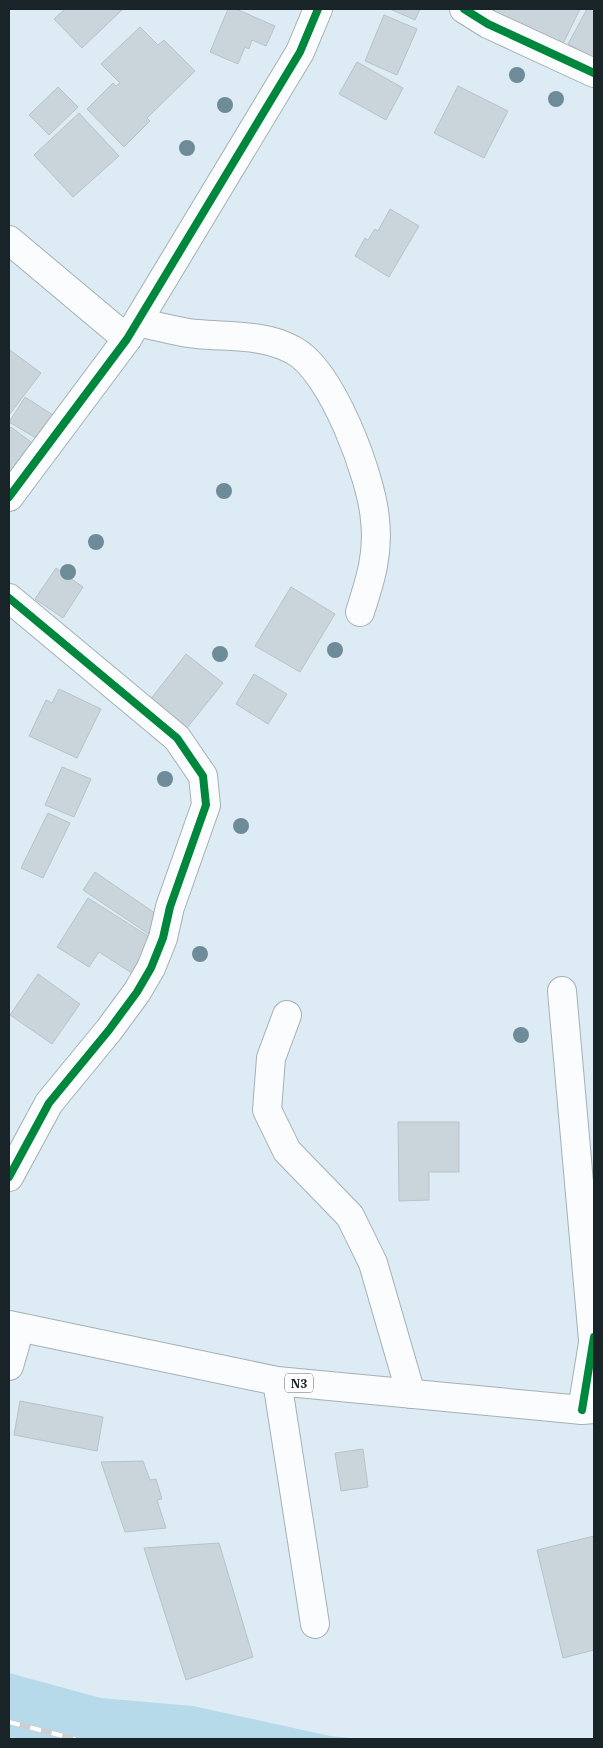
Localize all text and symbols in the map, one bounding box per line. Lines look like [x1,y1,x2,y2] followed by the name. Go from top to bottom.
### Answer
[285,1374,313,1392] road number: N3

